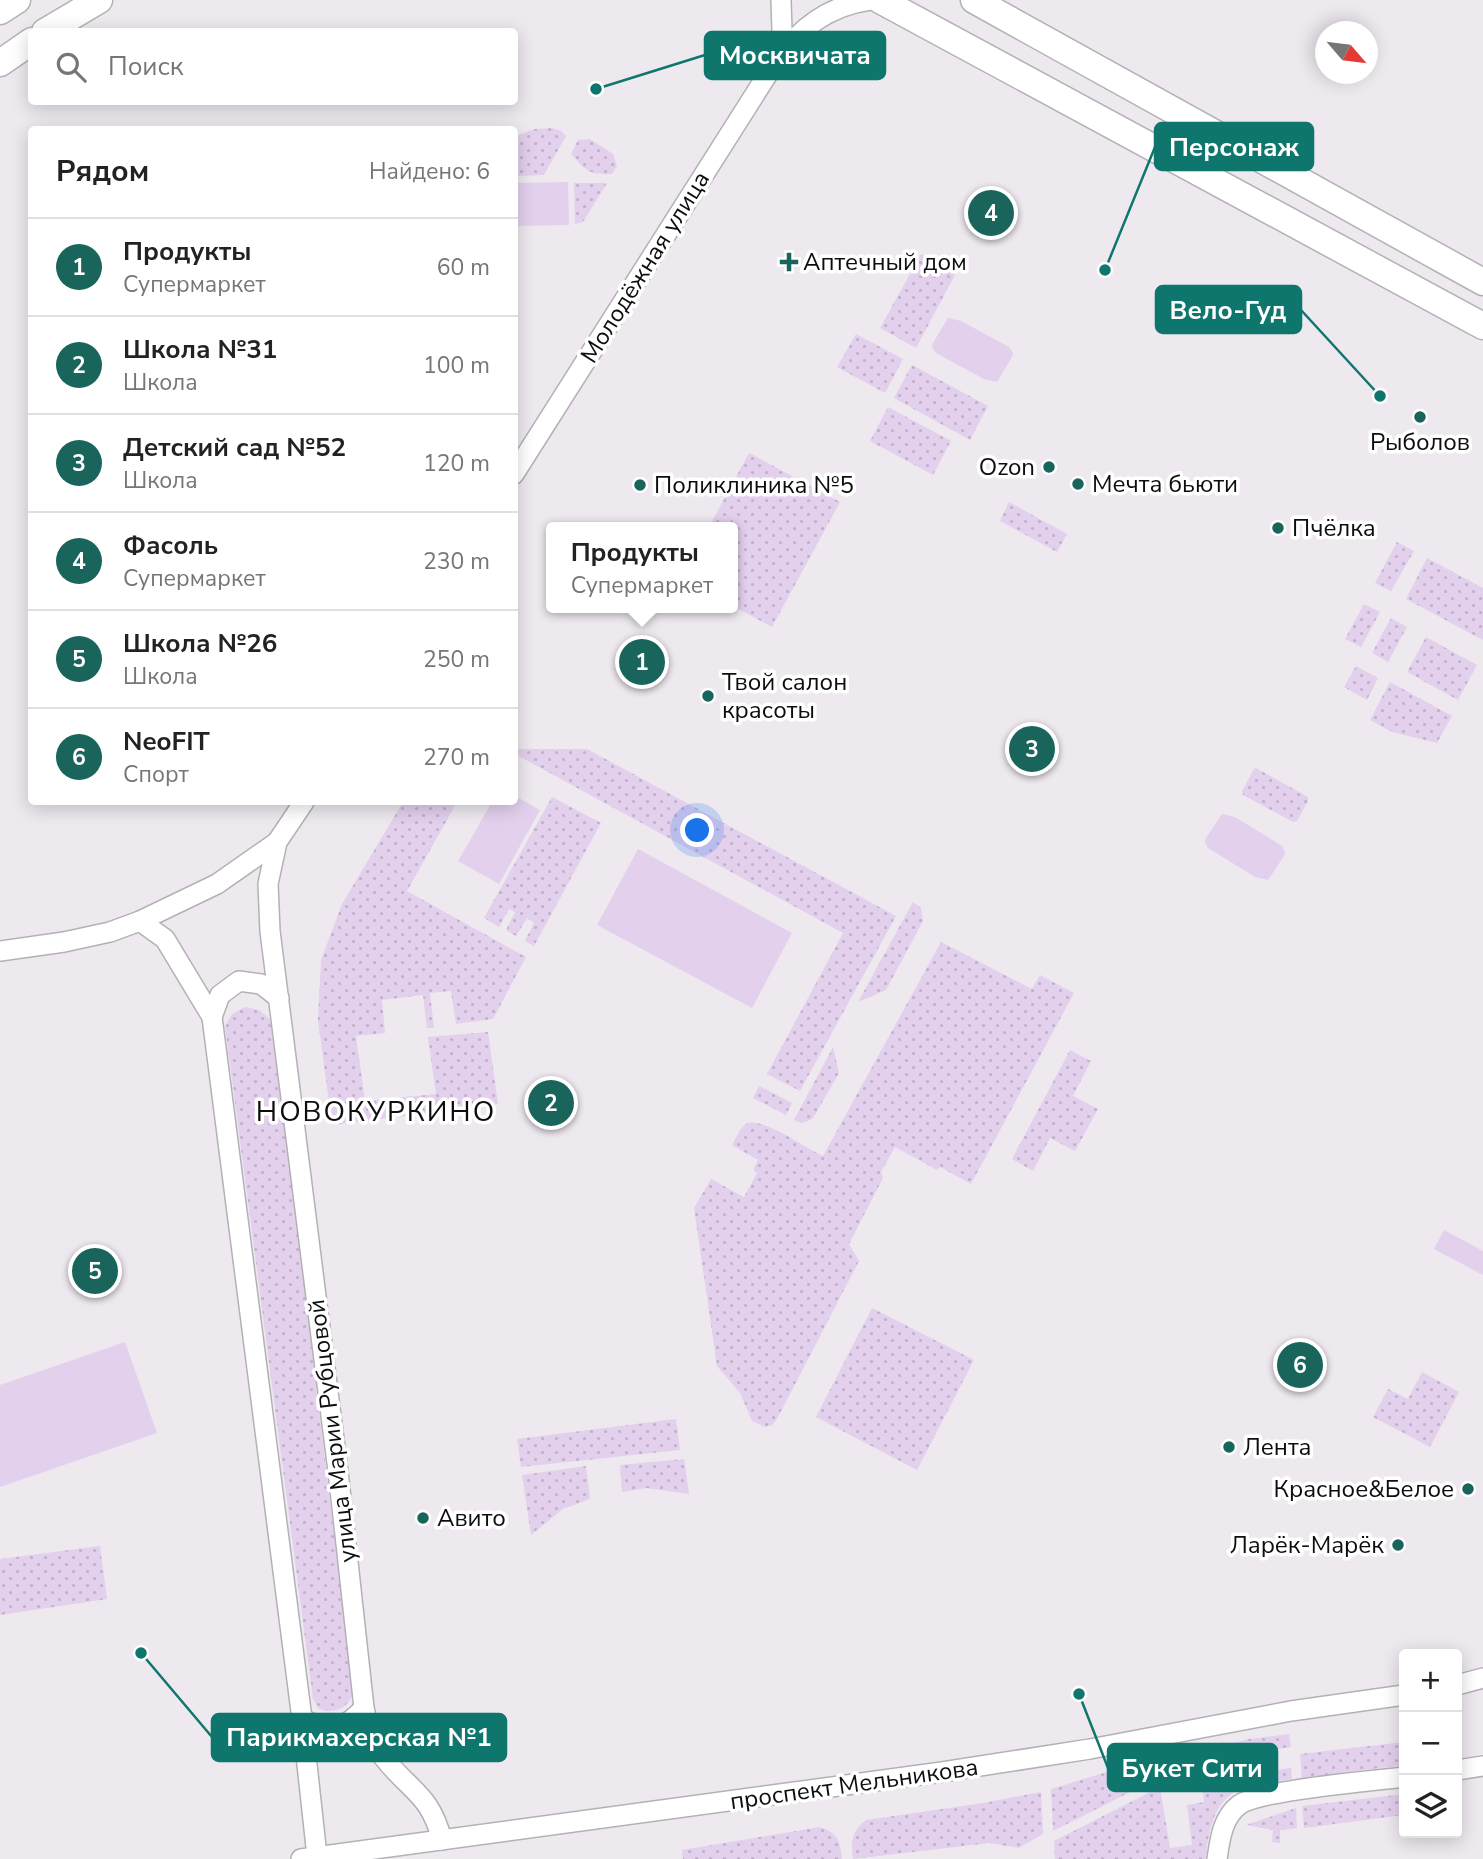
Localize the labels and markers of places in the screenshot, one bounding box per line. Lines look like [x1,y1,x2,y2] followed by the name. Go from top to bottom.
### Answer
[705,32,885,79] callout: Москвичата
[1155,123,1313,170] callout: Персонаж
[968,187,1014,239] pin: 4
[803,246,967,278] place label: Аптечный дом
[781,254,797,270] marker: Аптечный дом
[1156,286,1301,333] callout: Вело-Гуд
[1412,409,1428,425] marker: Рыболов
[1370,426,1470,458] place label: Рыболов
[979,451,1035,483] place label: Ozon
[1041,459,1057,475] marker: Ozon
[1092,468,1238,500] place label: Мечта бьюти
[654,469,854,501] place label: Поликлиника №5
[1070,476,1086,492] marker: Мечта бьюти
[632,477,648,493] marker: Поликлиника №5
[1292,512,1376,544] place label: Пчёлка
[1270,520,1286,536] marker: Пчёлка
[619,636,665,688] pin: 1
[722,666,847,726] place label: Твой салон красоты
[700,688,716,704] marker: Твой салон красоты
[1009,723,1055,775] pin: 3
[528,1077,574,1129] pin: 2
[72,1245,118,1297] pin: 5
[1277,1339,1323,1391] pin: 6
[1243,1431,1311,1463] place label: Лента
[1221,1439,1237,1455] marker: Лента
[1274,1473,1454,1505] place label: Красное&Белое
[1460,1481,1476,1497] marker: Красное&Белое
[437,1502,506,1534] place label: Авито
[415,1510,431,1526] marker: Авито
[1230,1529,1384,1561] place label: Ларёк-Марёк
[1390,1537,1406,1553] marker: Ларёк-Марёк
[212,1714,506,1761] callout: Парикмахерская №1
[1108,1744,1277,1791] callout: Букет Сити

